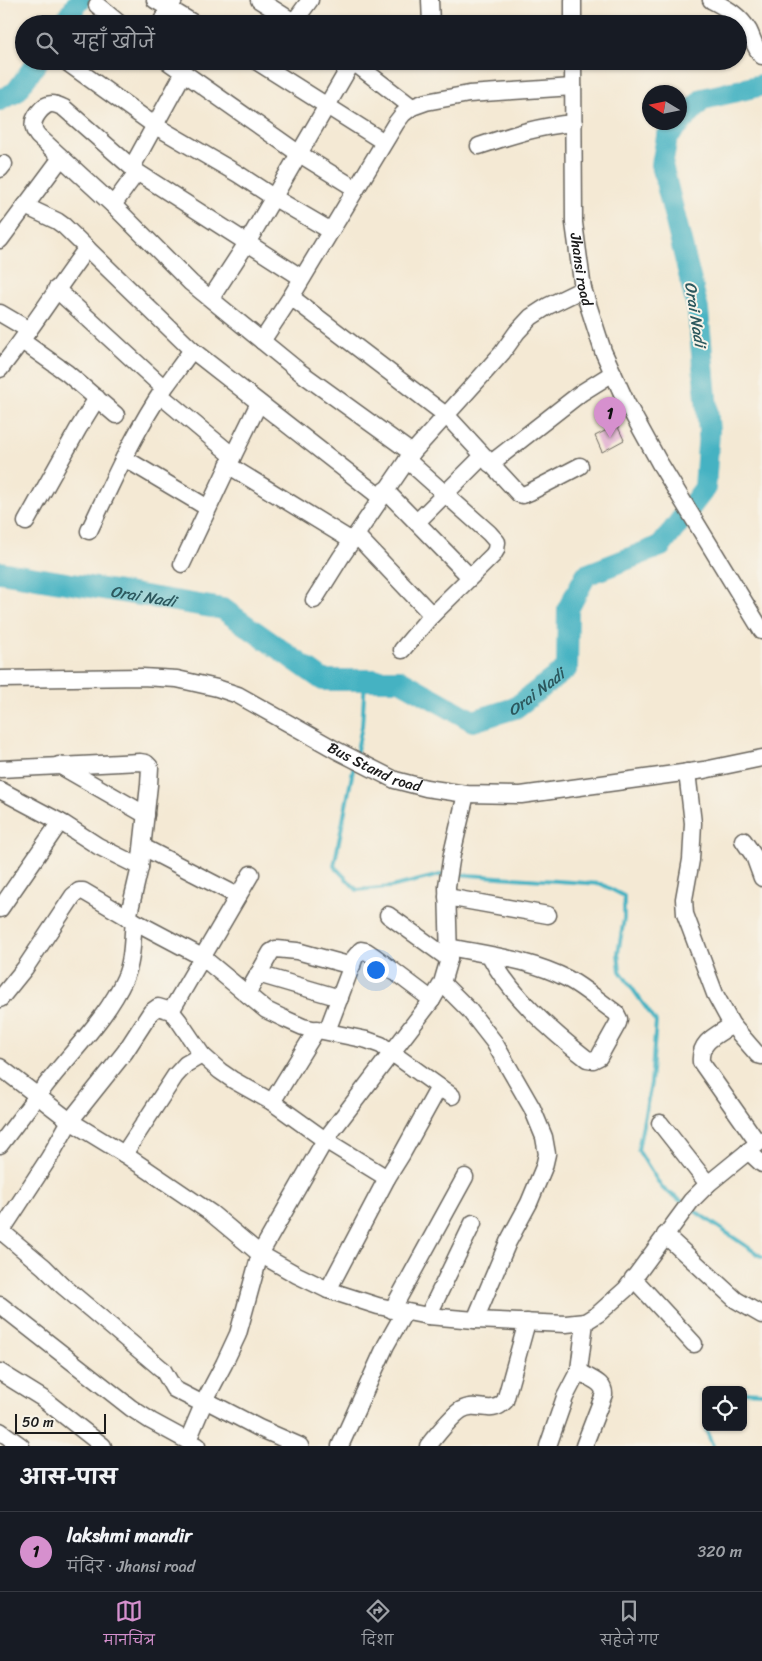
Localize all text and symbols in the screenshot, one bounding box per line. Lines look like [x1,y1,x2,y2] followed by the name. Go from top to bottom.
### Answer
[15,15,747,70] search box
[73,25,155,58] text: यहाँ खोजें
[33,29,61,57] icon: search
[642,85,687,130] north arrow
[562,230,601,310] street label: Jhansi road
[676,279,716,352] water label: Orai Nadi
[594,397,626,438] pin: 1
[108,577,181,616] water label: Orai Nadi
[505,659,574,724] water label: Orai Nadi
[323,735,425,800] street label: Bus Stand road
[363,957,389,983] your location
[702,1386,747,1431] map controls
[702,1386,747,1431] button: locate
[22,1410,54,1435] text: 50 m
[15,1411,106,1434] scale bar
[20,1458,117,1496] text: आस-पास
[67,1519,192,1552] text: lakshmi mandir
[33,1537,39,1566] text: 1
[697,1537,742,1566] text: 320 m
[67,1552,195,1581] text: मंदिर · Jhansi road
[103,1597,155,1656] tab: मानचित्र
[362,1597,393,1656] tab: दिशा
[600,1597,659,1656] tab: सहेजे गए

